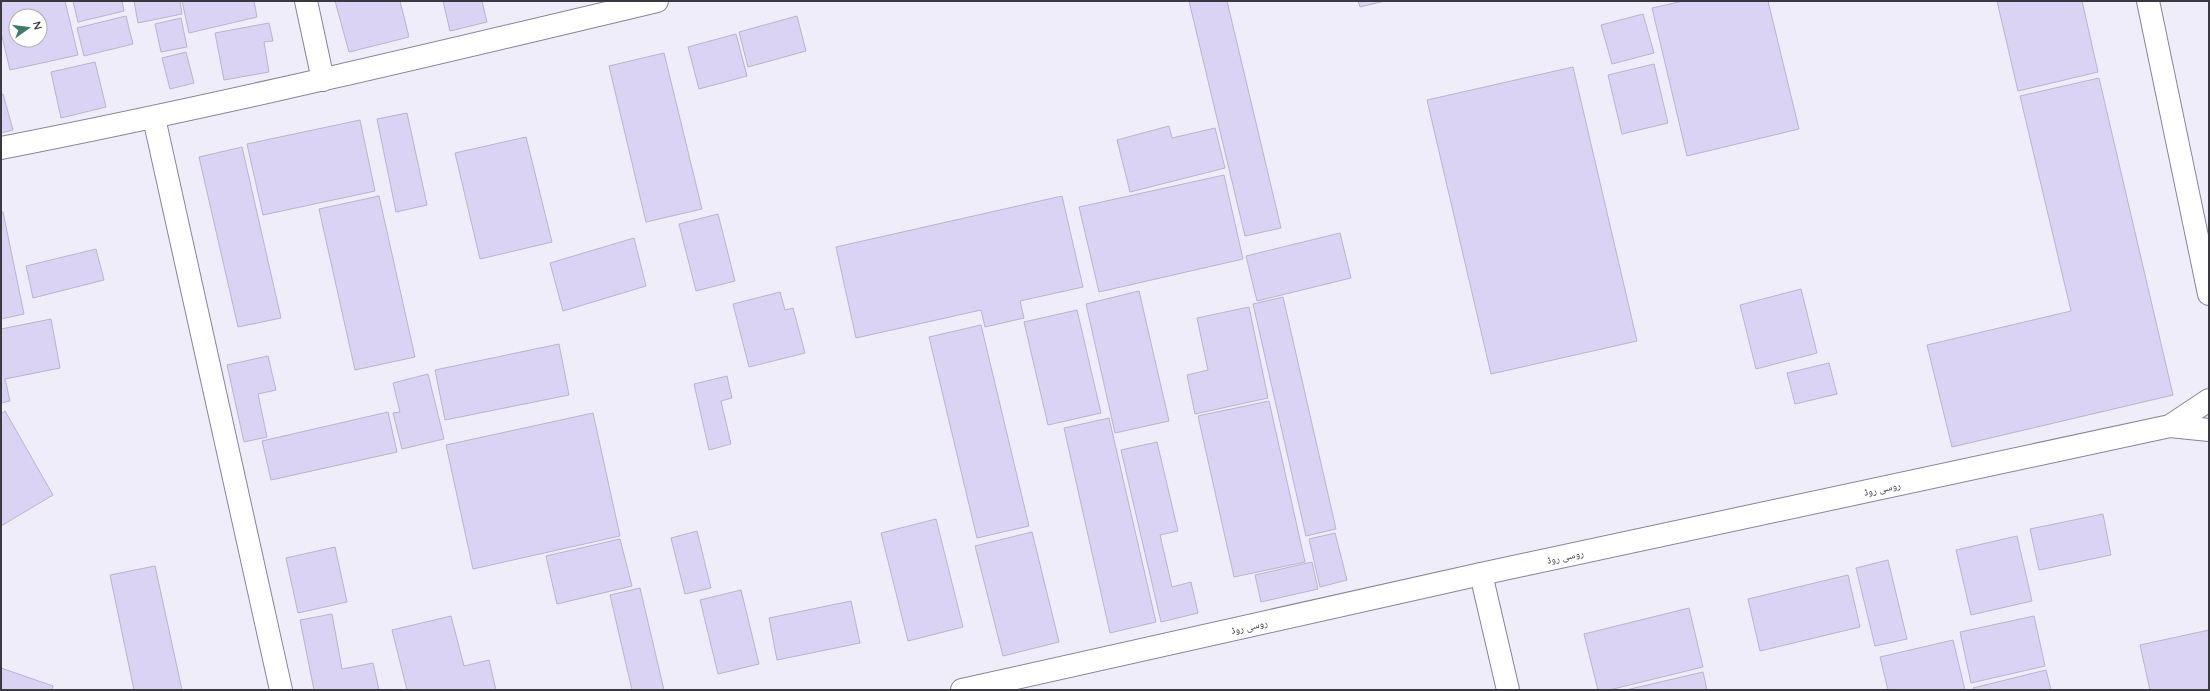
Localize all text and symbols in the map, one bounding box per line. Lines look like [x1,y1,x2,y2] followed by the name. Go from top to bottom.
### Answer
[8,8,48,48] north arrow
[30,20,45,31] text: N
[1862,478,1902,499] street label: روسی روڈ
[1545,546,1585,567] street label: روسی روڈ
[1229,616,1269,637] street label: روسی روڈ

